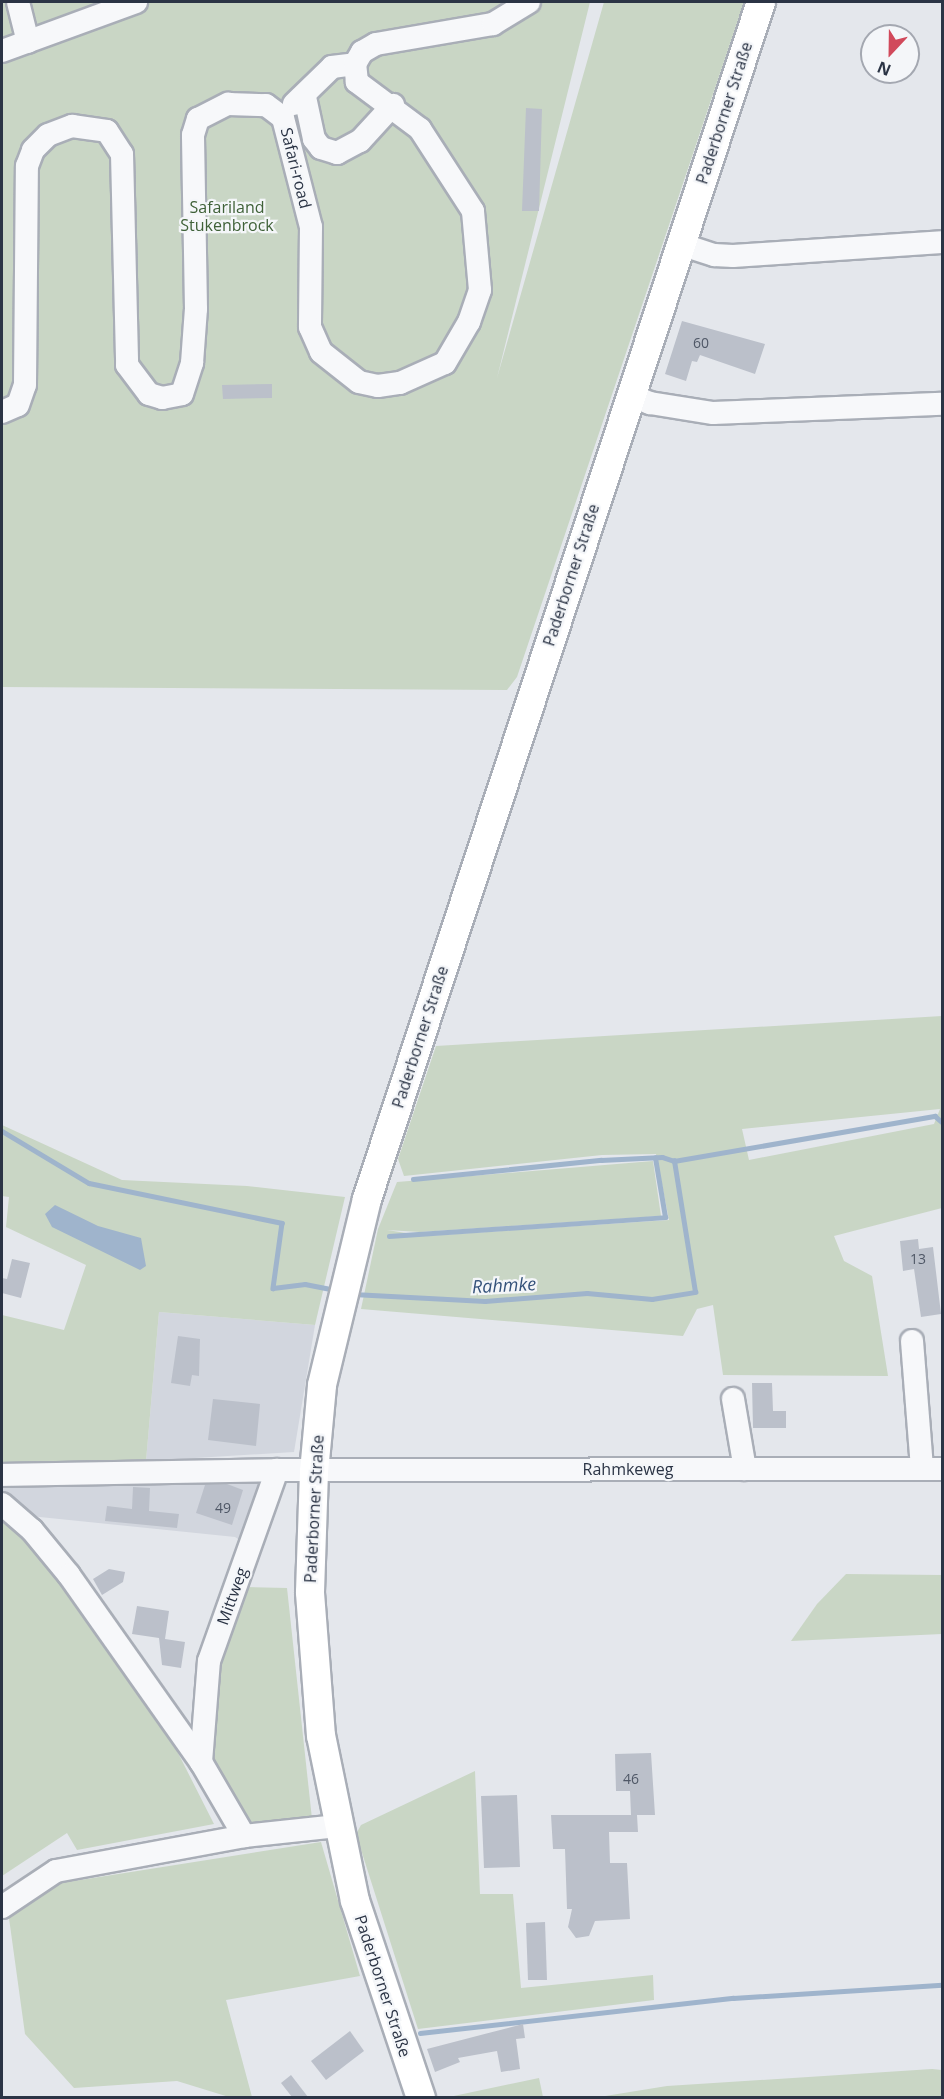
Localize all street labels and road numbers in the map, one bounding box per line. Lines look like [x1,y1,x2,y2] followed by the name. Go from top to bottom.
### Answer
[692,40,756,186] street label: Paderborner Straße
[277,126,315,210] street label: Safari-road
[539,502,603,648] street label: Paderborner Straße
[388,964,452,1110] street label: Paderborner Straße
[301,1435,327,1583] street label: Paderborner Straße
[583,1459,673,1479] street label: Rahmkeweg
[213,1565,251,1627] street label: Mittweg
[351,1913,415,2059] street label: Paderborner Straße

